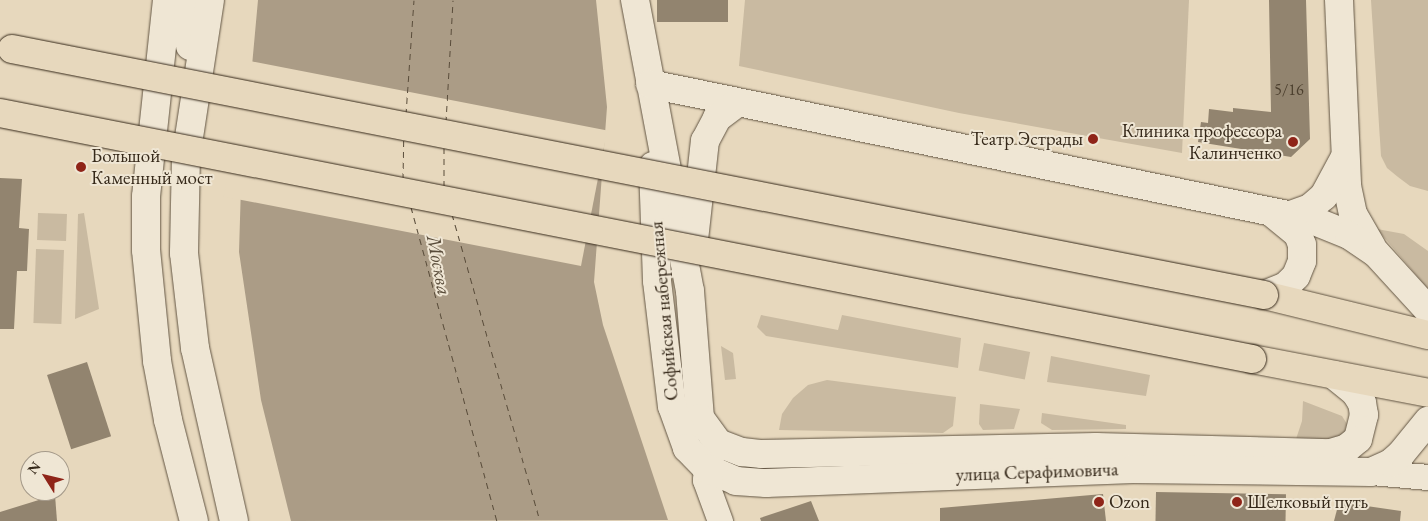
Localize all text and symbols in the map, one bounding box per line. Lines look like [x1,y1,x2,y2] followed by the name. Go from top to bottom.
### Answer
[1274,80,1304,100] house number: 5/16
[1122,120,1282,164] place label: Клиника профессора Калинченко
[971,128,1083,150] place label: Театр Эстрады
[1087,133,1099,145] marker: Театр Эстрады
[1286,135,1300,149] marker: Клиника профессора Калинченко
[91,145,212,189] place label: Большой Каменный мост
[75,161,87,173] marker: Большой Каменный мост
[645,220,683,402] street label: Софийская набережная
[421,233,457,297] water label: Москва
[20,451,70,501] north arrow
[23,458,44,478] text: N
[955,458,1119,486] street label: улица Серафимовича
[1109,491,1150,513] place label: Ozon
[1247,491,1368,513] place label: Шелковый путь
[1093,496,1105,508] marker: Ozon
[1231,496,1243,508] marker: Шелковый путь

